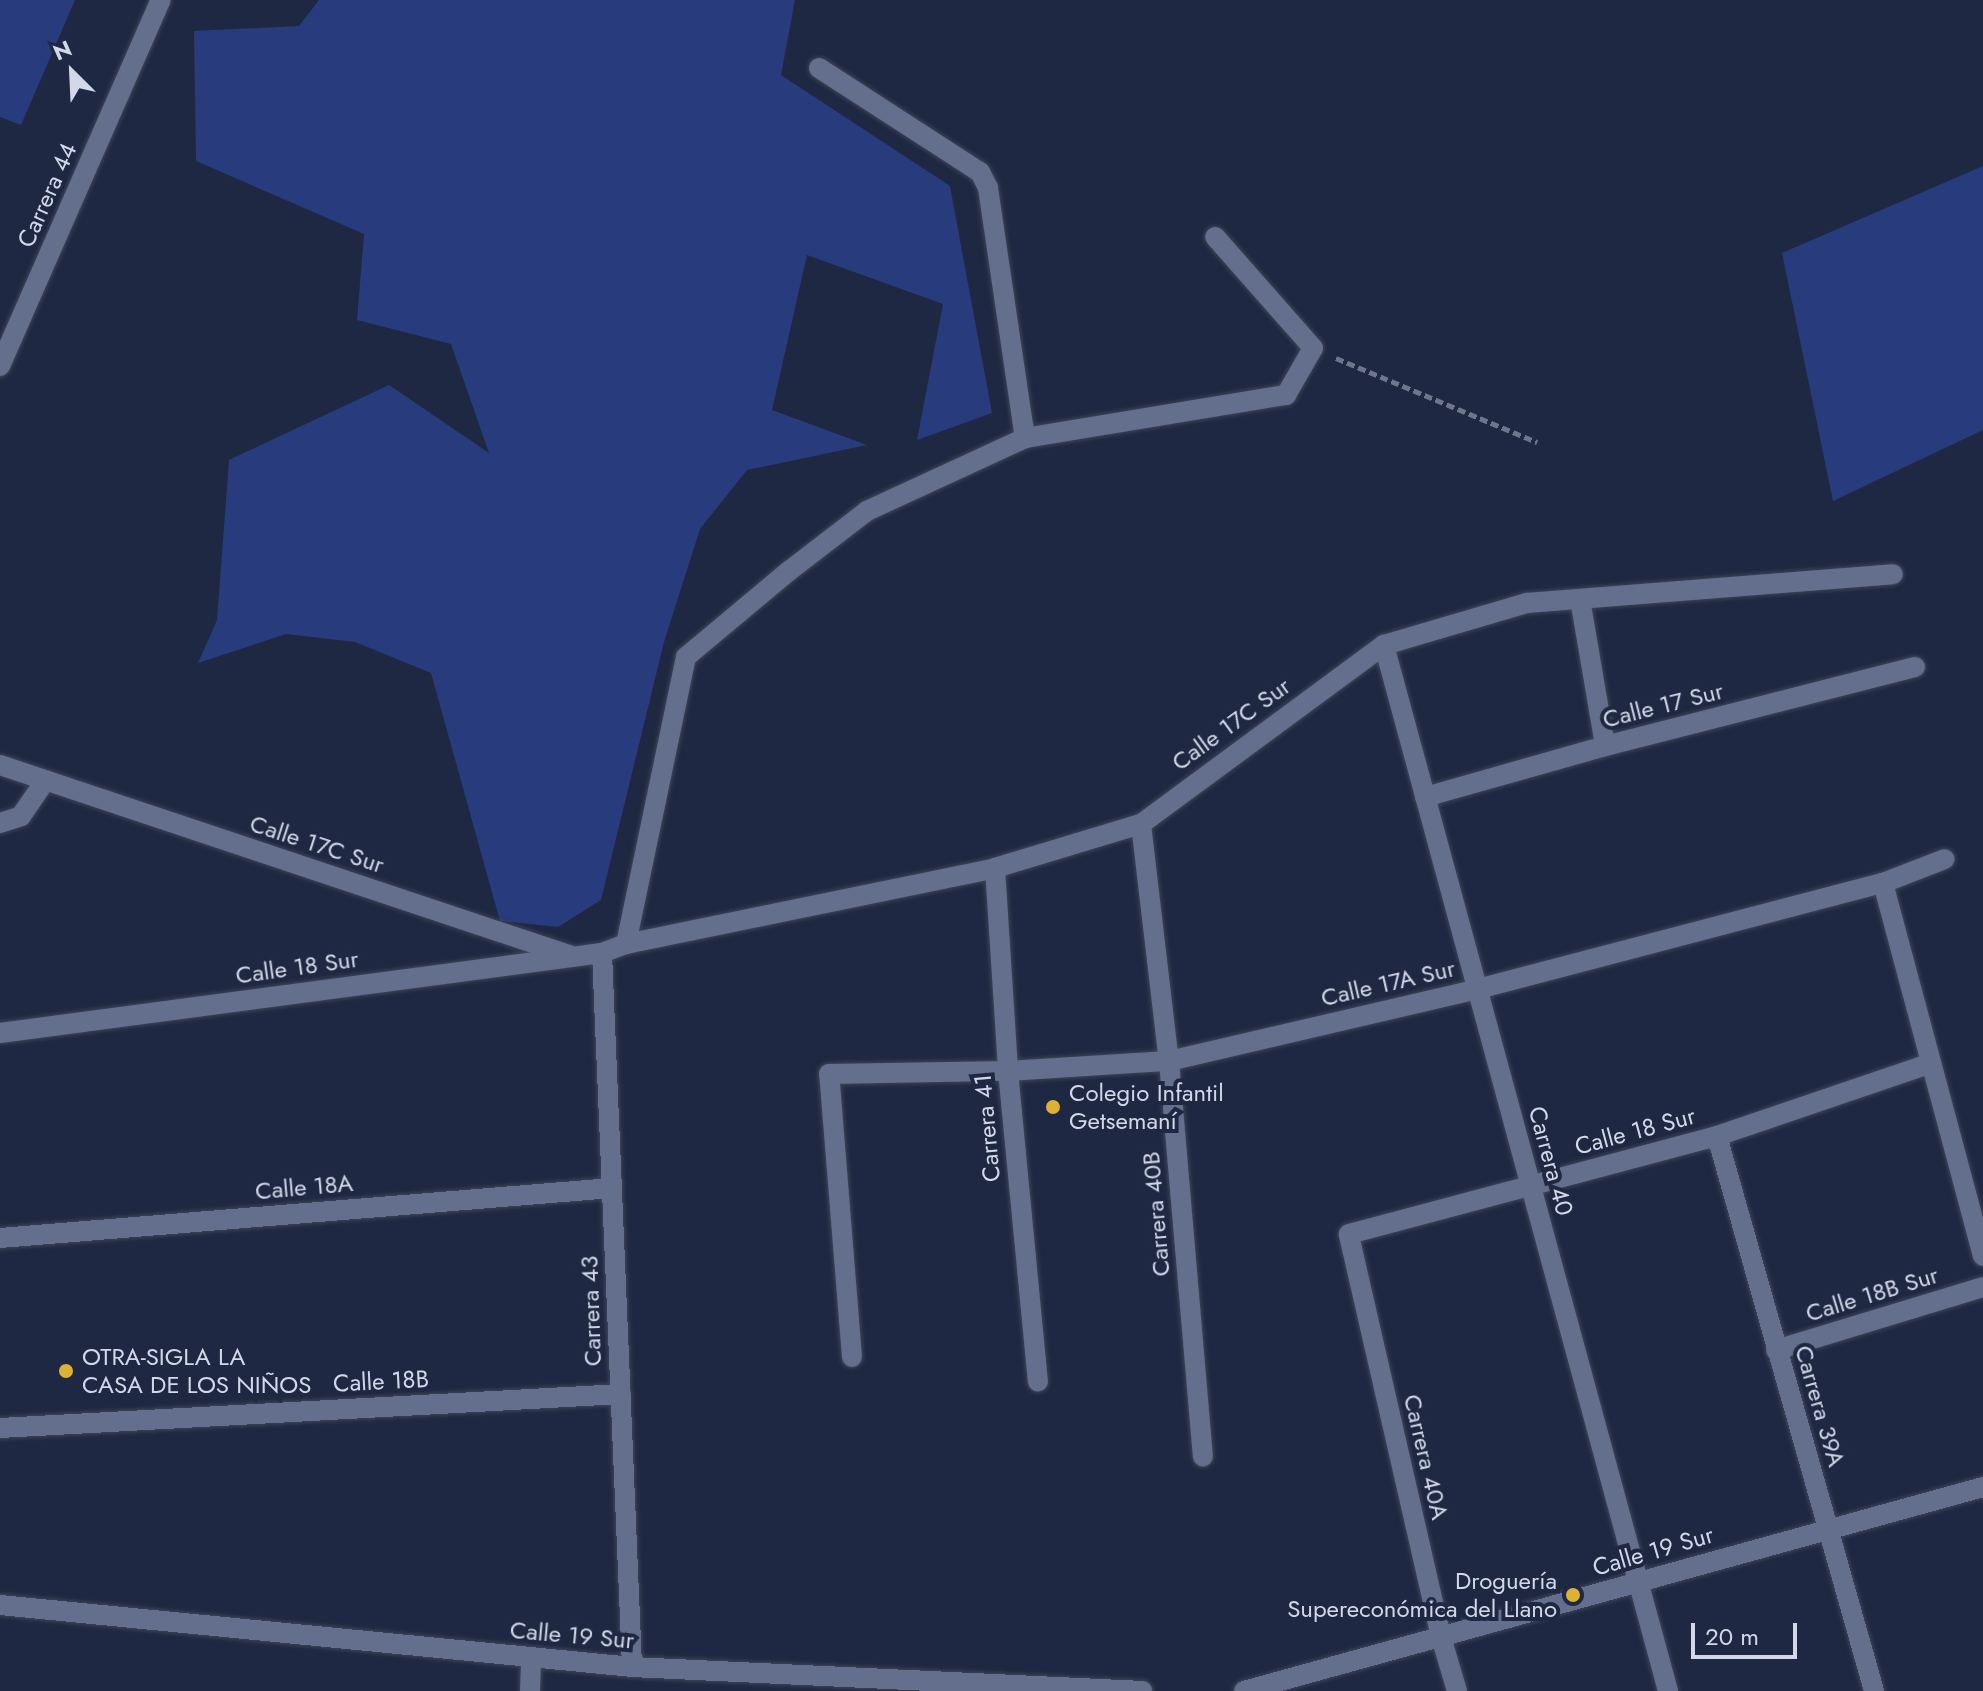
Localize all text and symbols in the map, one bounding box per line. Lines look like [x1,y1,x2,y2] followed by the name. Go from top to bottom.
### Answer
[32,32,112,112] north arrow
[48,32,77,68] text: N
[11,138,83,252] street label: Carrera 44
[1166,671,1296,777] street label: Calle 17C Sur
[1600,676,1726,734] street label: Calle 17 Sur
[246,809,388,879] street label: Calle 17C Sur
[234,944,360,990] street label: Calle 18 Sur
[1318,954,1458,1012] street label: Calle 17A Sur
[968,1073,1006,1183] street label: Carrera 41
[1069,1079,1224,1135] place label: Colegio Infantil Getsemaní
[1044,1098,1062,1116] marker: Colegio Infantil Getsemaní
[1572,1101,1698,1161] street label: Calle 18 Sur
[1523,1103,1579,1219] street label: Carrera 40
[1136,1150,1176,1278] street label: Carrera 40B
[254,1168,354,1206] street label: Calle 18A
[575,1255,607,1367] street label: Carrera 43
[1802,1260,1942,1328] street label: Calle 18B Sur
[1789,1342,1851,1470] street label: Carrera 39A
[82,1343,311,1399] place label: OTRA-SIGLA LA CASA DE LOS NIÑOS
[57,1362,75,1380] marker: OTRA-SIGLA LA CASA DE LOS NIÑOS
[332,1364,430,1398] street label: Calle 18B
[1398,1392,1454,1522] street label: Carrera 40A
[1589,1520,1717,1582] street label: Calle 19 Sur
[1287,1567,1557,1623] place label: Droguería Supereconómica del Llano
[1564,1586,1582,1604] marker: Droguería Supereconómica del Llano
[1695,1607,1801,1657] scale bar
[509,1615,635,1655] street label: Calle 19 Sur
[1705,1619,1759,1654] text: 20 m

